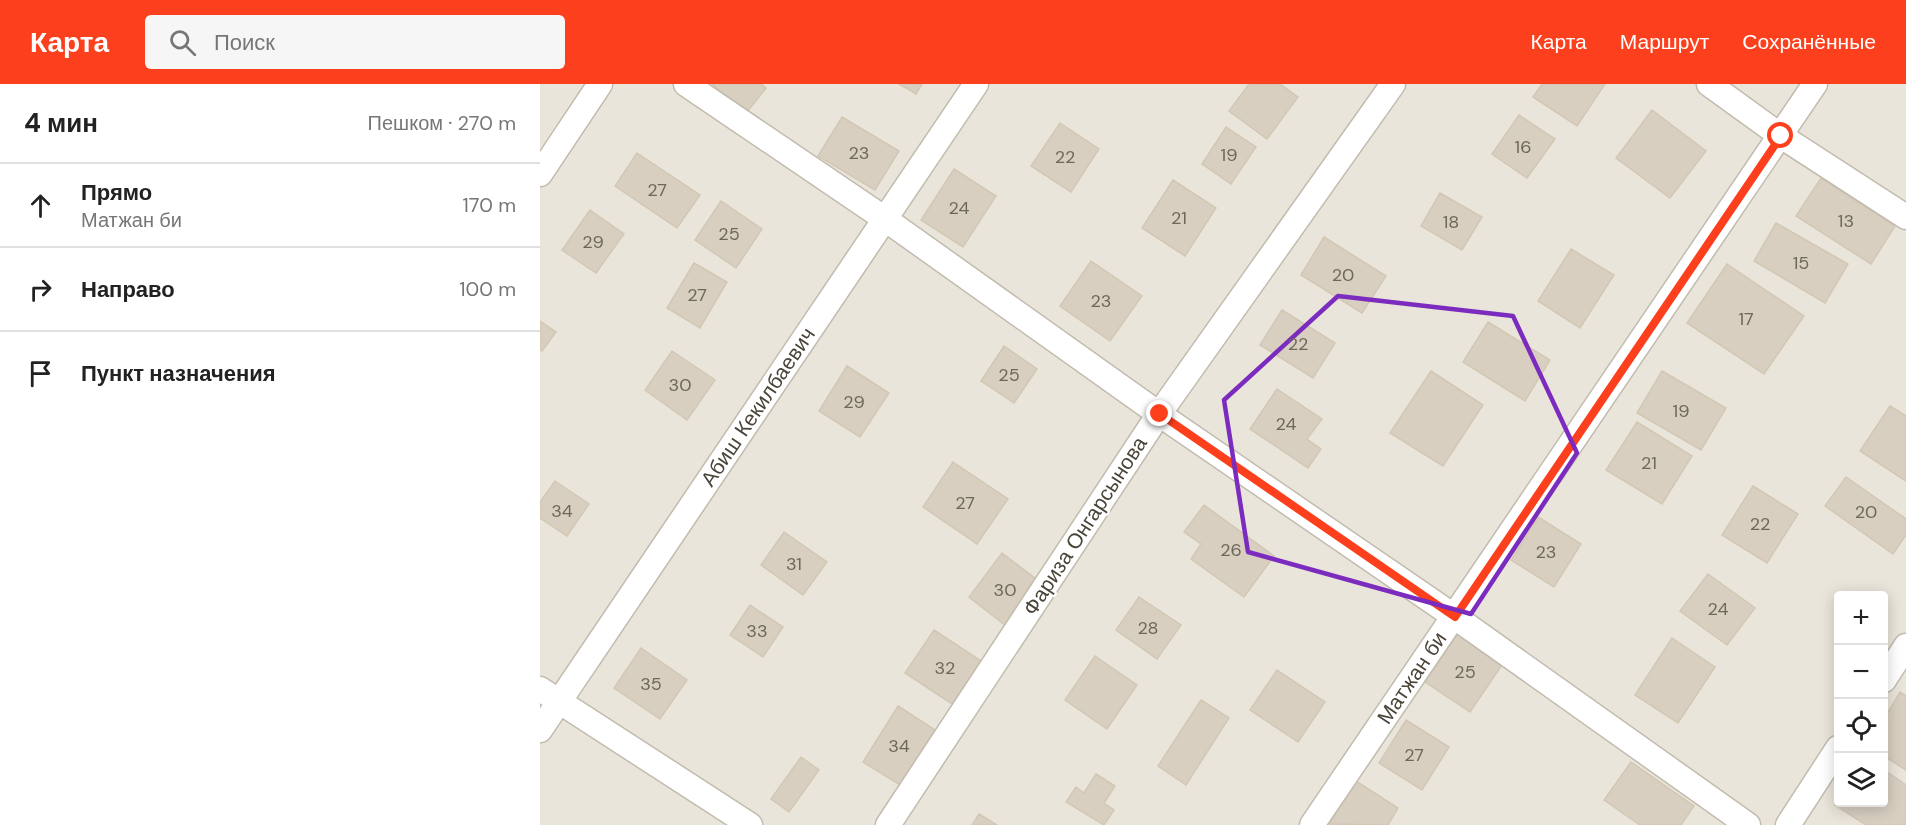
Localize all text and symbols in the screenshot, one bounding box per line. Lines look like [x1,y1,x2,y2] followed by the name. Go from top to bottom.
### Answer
[145,15,565,69] search box
[30,24,109,61] text: Карта
[166,26,199,59] icon: search
[214,28,275,57] text: Поиск
[1531,28,1587,56] text: Карта
[1620,28,1709,56] text: Маршрут
[1742,28,1876,56] text: Сохранённые
[24,106,98,140] text: 4 мин
[368,110,516,136] text: Пешком · 270 m
[1767,122,1793,148] route start
[1515,135,1531,159] house number: 16
[848,141,870,165] house number: 23
[1221,143,1237,167] house number: 19
[1055,145,1075,169] house number: 22
[81,178,152,207] text: Прямо
[647,178,667,202] house number: 27
[24,189,57,222] icon: ahead
[463,192,516,218] text: 170 m
[949,196,970,220] house number: 24
[1171,206,1187,230] house number: 21
[81,207,182,233] text: Матжан би
[1838,209,1854,233] house number: 13
[1443,210,1459,234] house number: 18
[718,222,740,246] house number: 25
[582,230,604,254] house number: 29
[1793,251,1809,275] house number: 15
[1332,263,1354,287] house number: 20
[24,273,57,306] icon: right
[81,275,175,304] text: Направо
[459,276,516,302] text: 100 m
[687,283,707,307] house number: 27
[1090,289,1112,313] house number: 23
[1738,307,1754,331] house number: 17
[694,322,822,492] street label: Абиш Кекилбаевич
[1288,332,1308,356] house number: 22
[24,357,57,390] icon: arrive
[81,359,276,388] text: Пункт назначения
[998,363,1020,387] house number: 25
[669,373,691,397] house number: 30
[843,390,865,414] house number: 29
[1673,399,1689,423] house number: 19
[1146,400,1172,426] route end
[1276,412,1297,436] house number: 24
[1017,431,1154,621] street label: Фариза Онгарсынова
[1641,451,1657,475] house number: 21
[955,491,975,515] house number: 27
[551,499,573,523] house number: 34
[1855,500,1877,524] house number: 20
[1750,512,1770,536] house number: 22
[1220,538,1242,562] house number: 26
[1535,540,1557,564] house number: 23
[786,552,802,576] house number: 31
[994,578,1016,602] house number: 30
[1834,591,1888,807] map controls
[1834,591,1888,645] button: +
[1708,597,1729,621] house number: 24
[1137,616,1159,640] house number: 28
[746,619,768,643] house number: 33
[1371,626,1453,730] street label: Матжан би
[1834,645,1888,699] button: −
[934,656,956,680] house number: 32
[1454,660,1476,684] house number: 25
[640,672,662,696] house number: 35
[1834,699,1888,753] button: locate
[888,734,910,758] house number: 34
[1404,743,1424,767] house number: 27
[1834,753,1888,807] button: layers

